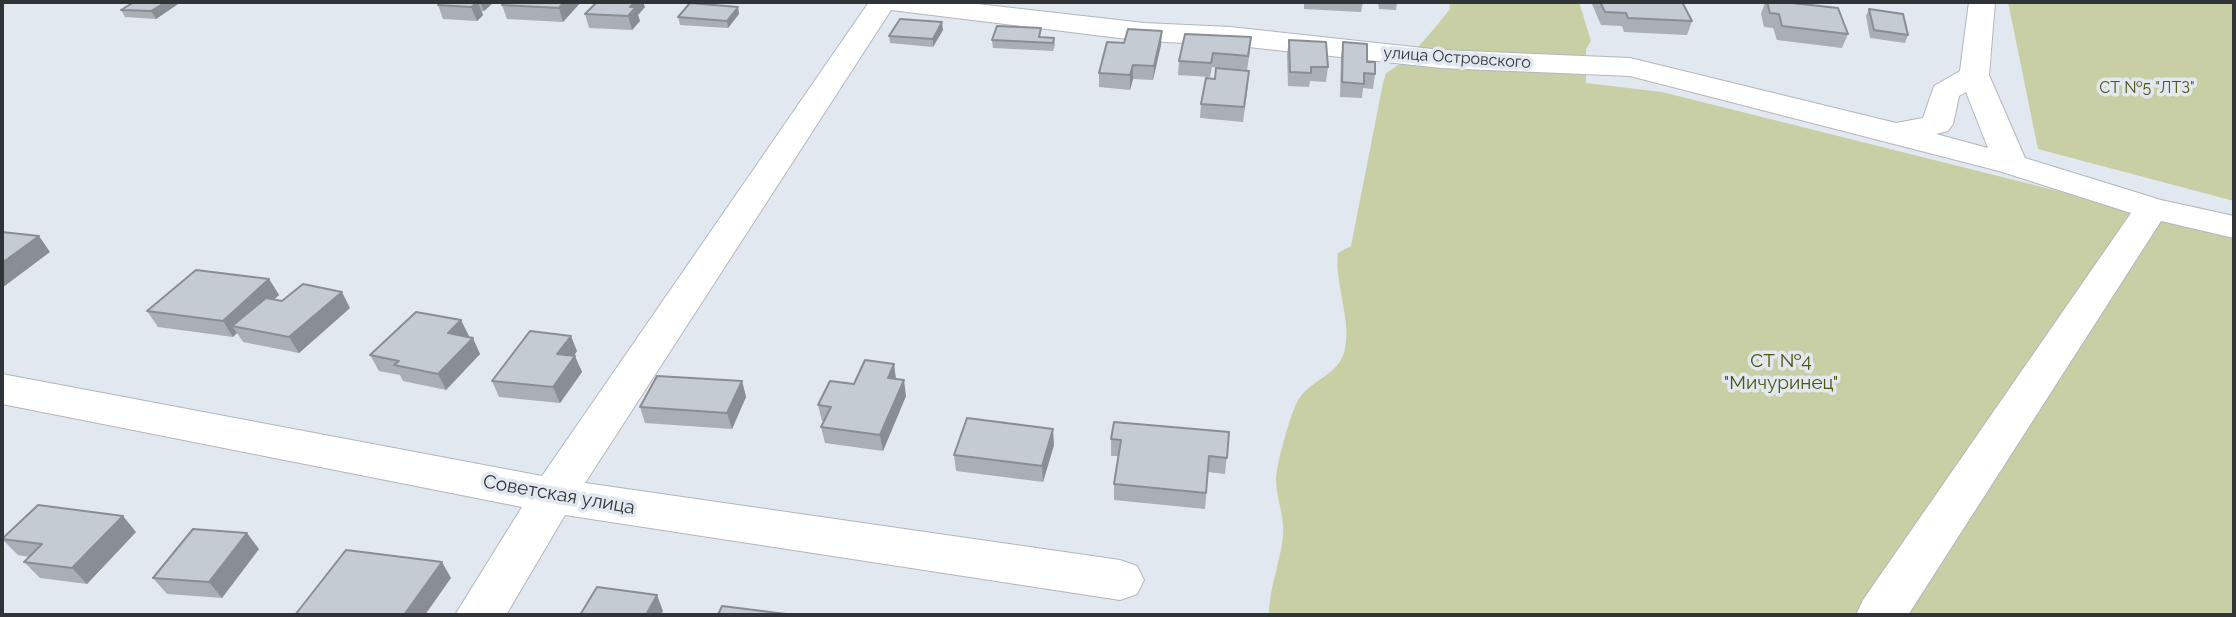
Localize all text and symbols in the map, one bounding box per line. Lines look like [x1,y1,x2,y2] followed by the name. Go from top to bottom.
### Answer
[1383,43,1531,73] street label: улица Островского
[2099,78,2195,98] park label: СТ №5 "ЛТЗ"
[1724,350,1838,394] park label: СТ №4 "Мичуринец"
[481,470,637,520] street label: Советская улица

